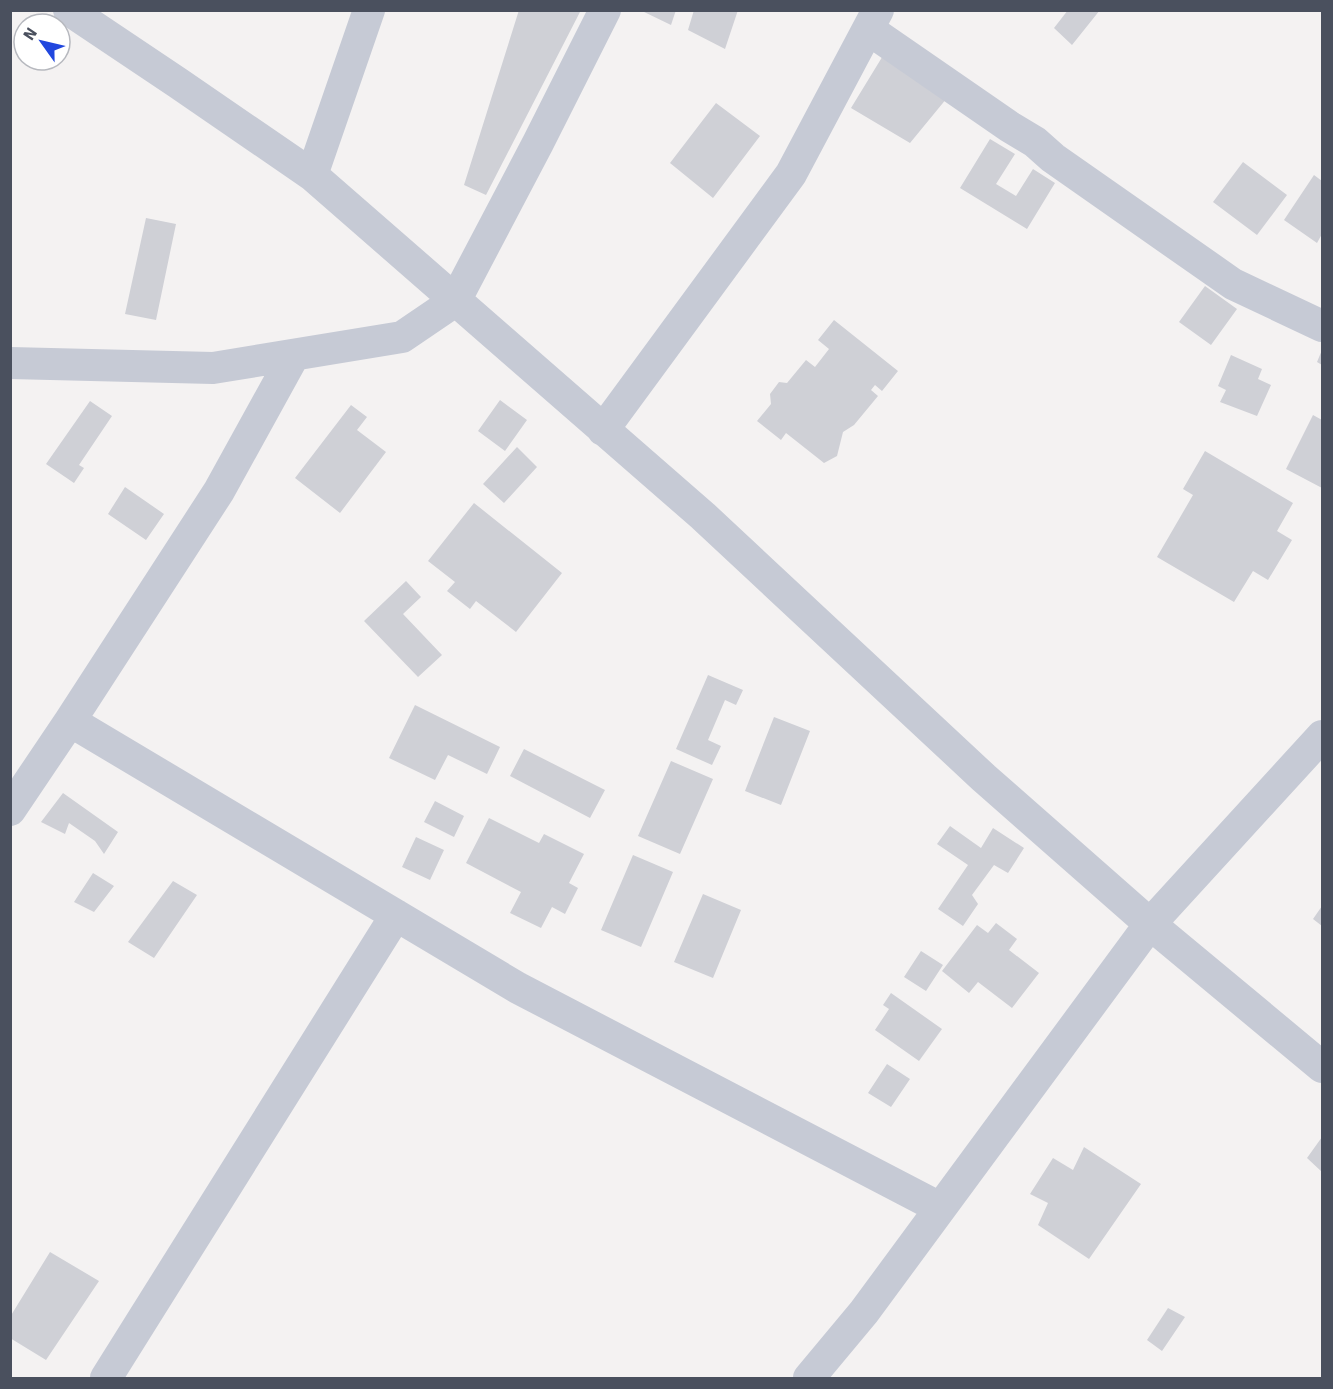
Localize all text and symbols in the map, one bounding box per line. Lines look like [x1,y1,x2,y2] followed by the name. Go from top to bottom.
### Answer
[12,12,72,72] north arrow
[19,24,42,44] text: N

